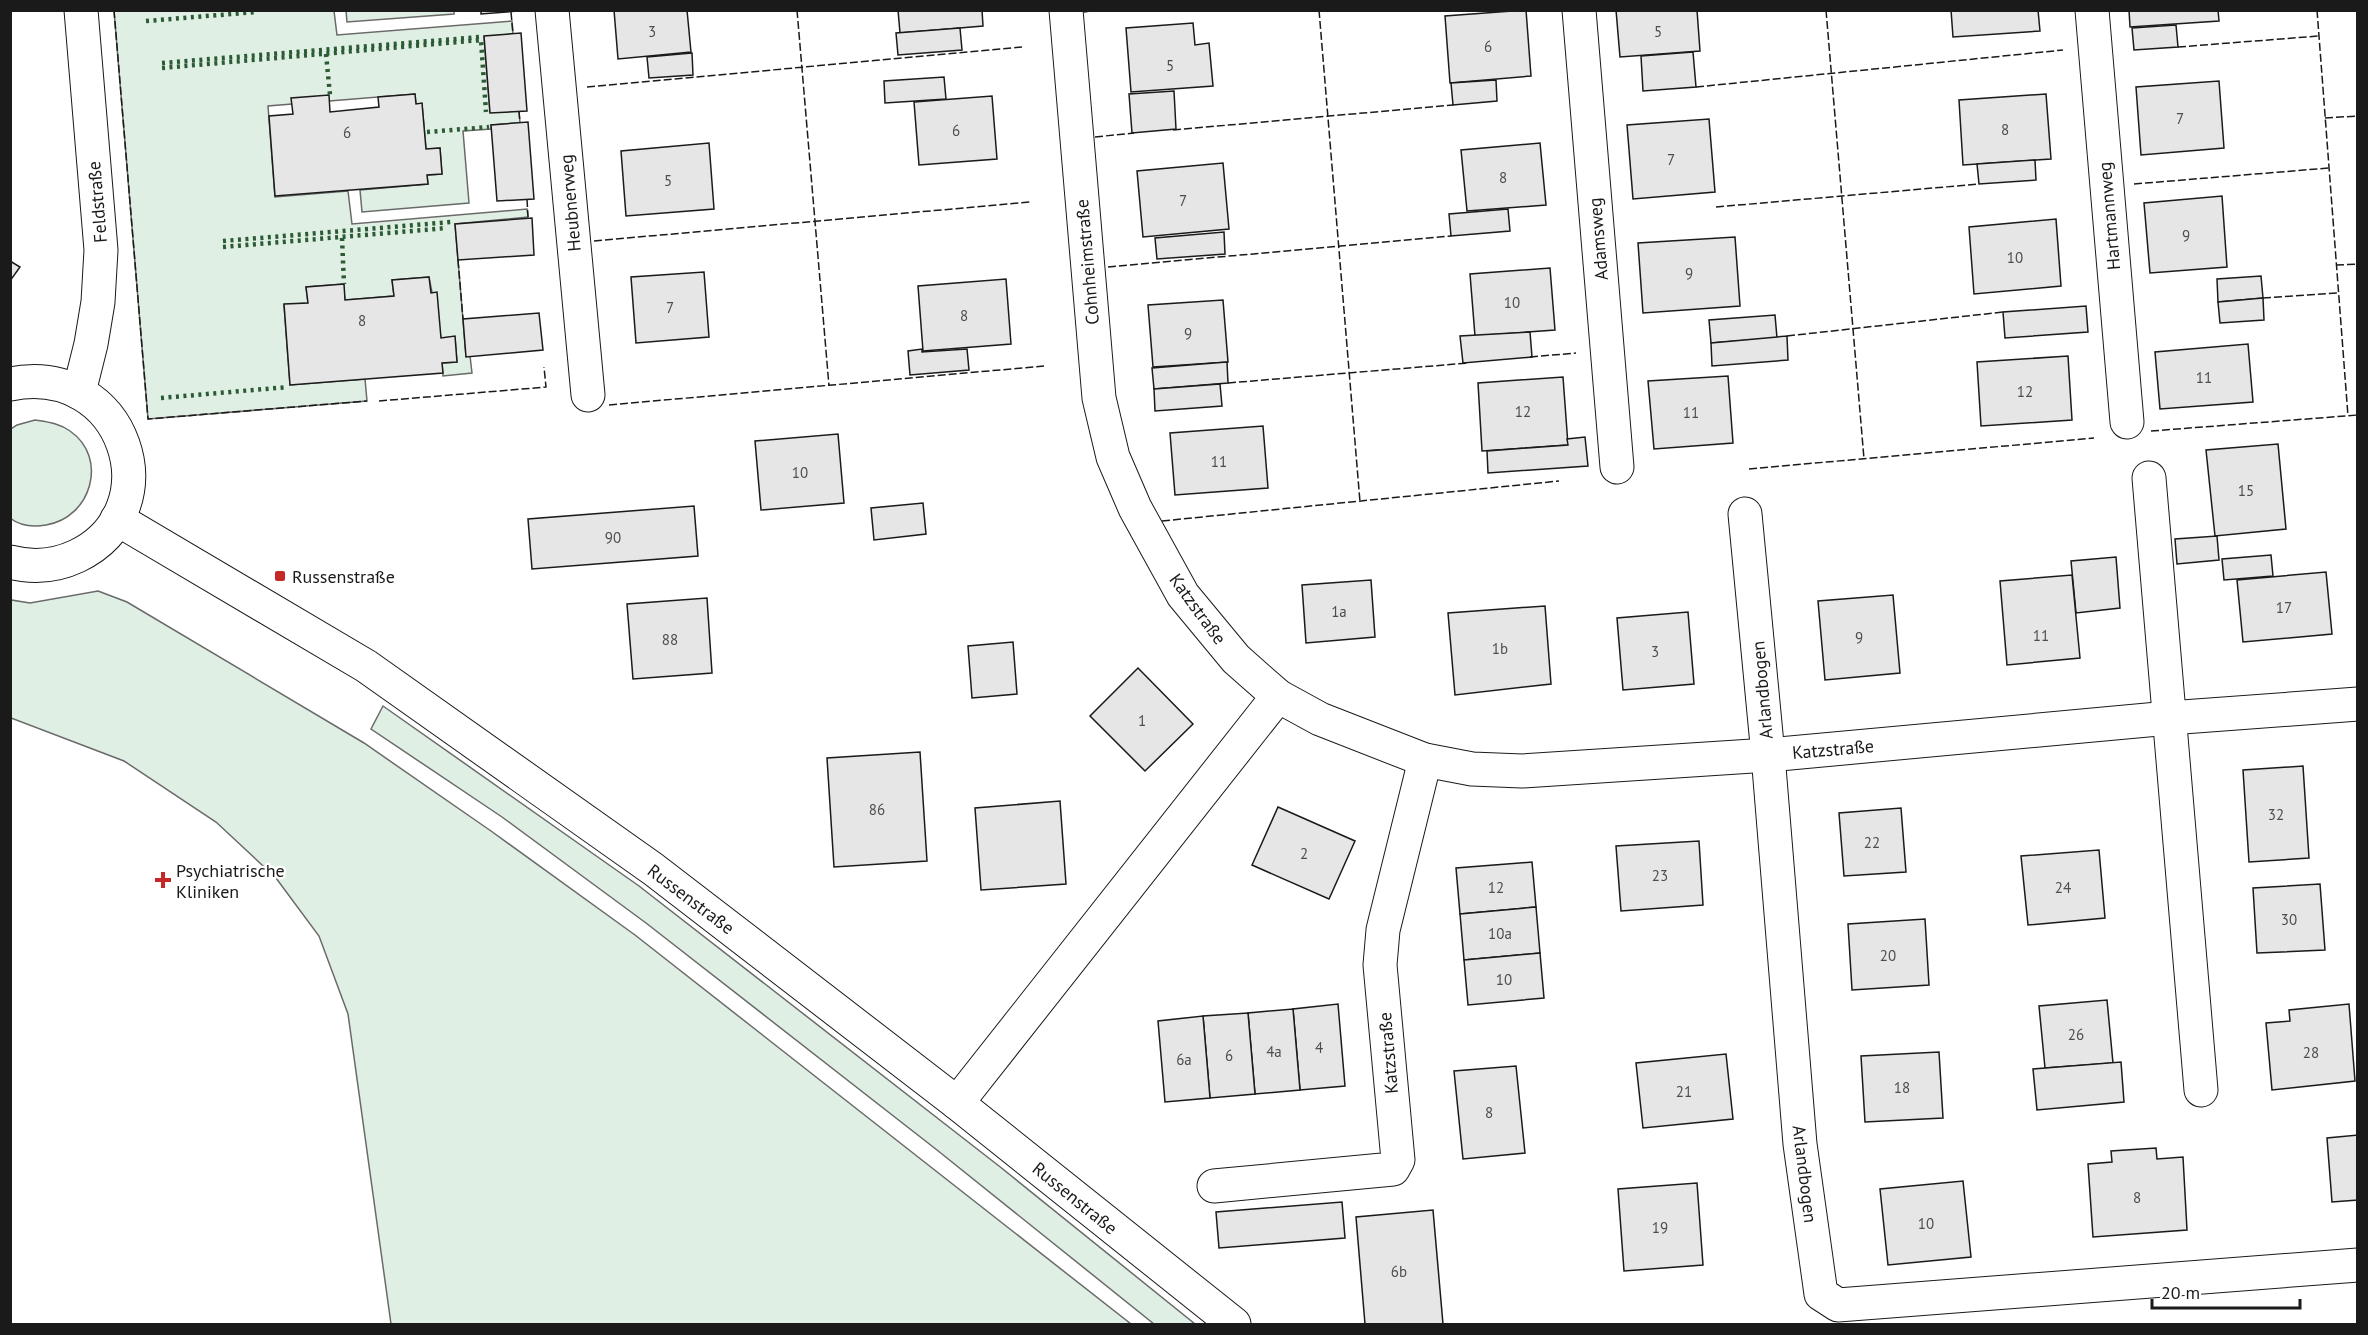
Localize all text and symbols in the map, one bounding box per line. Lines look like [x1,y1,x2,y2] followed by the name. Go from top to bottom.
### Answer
[648,22,656,41] house number: 3
[1654,22,1662,41] house number: 5
[1484,37,1492,56] house number: 6
[1166,56,1174,75] house number: 5
[2176,109,2184,128] house number: 7
[2001,120,2009,139] house number: 8
[952,121,960,140] house number: 6
[343,123,351,142] house number: 6
[1667,150,1675,169] house number: 7
[554,153,586,253] street label: Heubnerweg
[82,160,112,244] street label: Feldstraße
[2093,161,2125,271] street label: Hartmannweg
[1499,168,1507,187] house number: 8
[664,171,672,190] house number: 5
[1179,191,1187,210] house number: 7
[1583,197,1613,281] street label: Adamsweg
[1070,198,1104,326] street label: Cohnheimstraße
[2182,226,2190,245] house number: 9
[2007,248,2023,267] house number: 10
[1685,264,1693,283] house number: 9
[1504,293,1520,312] house number: 10
[666,298,674,317] house number: 7
[960,306,968,325] house number: 8
[358,311,366,330] house number: 8
[1184,324,1192,343] house number: 9
[2196,368,2212,387] house number: 11
[2017,382,2033,401] house number: 12
[1515,402,1531,421] house number: 12
[1683,403,1699,422] house number: 11
[1211,452,1227,471] house number: 11
[792,463,808,482] house number: 10
[2238,481,2254,500] house number: 15
[605,528,621,547] house number: 90
[292,565,395,588] place label: Russenstraße
[273,569,287,583] marker: Russenstraße
[1165,569,1231,649] street label: Katzstraße
[2276,598,2292,617] house number: 17
[1331,602,1347,621] house number: 1a
[2033,626,2049,645] house number: 11
[1855,628,1863,647] house number: 9
[662,630,678,649] house number: 88
[1492,639,1508,658] house number: 1b
[1746,640,1778,740] street label: Arlandbogen
[1651,642,1659,661] house number: 3
[1138,711,1146,730] house number: 1
[1791,734,1875,764] street label: Katzstraße
[869,800,885,819] house number: 86
[2268,805,2284,824] house number: 32
[1864,833,1880,852] house number: 22
[1300,844,1308,863] house number: 2
[176,859,285,903] place label: Psychiatrische Kliniken
[643,859,739,939] street label: Russenstraße
[1652,866,1668,885] house number: 23
[154,871,172,889] marker: Psychiatrische Kliniken
[1488,878,1504,897] house number: 12
[2055,878,2071,897] house number: 24
[2281,910,2297,929] house number: 30
[1488,924,1512,943] house number: 10a
[1880,946,1896,965] house number: 20
[1496,970,1512,989] house number: 10
[1373,1011,1403,1095] street label: Katzstraße
[2068,1025,2084,1044] house number: 26
[1315,1038,1323,1057] house number: 4
[1266,1042,1282,1061] house number: 4a
[2303,1043,2319,1062] house number: 28
[1225,1046,1233,1065] house number: 6
[1176,1050,1192,1069] house number: 6a
[1894,1078,1910,1097] house number: 18
[1676,1082,1692,1101] house number: 21
[1485,1103,1493,1122] house number: 8
[1788,1124,1822,1224] street label: Arlandbogen
[1028,1157,1122,1239] street label: Russenstraße
[2133,1188,2141,1207] house number: 8
[1918,1214,1934,1233] house number: 10
[1652,1218,1668,1237] house number: 19
[1391,1262,1407,1281] house number: 6b
[2152,1272,2300,1310] scale bar
[2161,1281,2200,1304] text: 20 m

